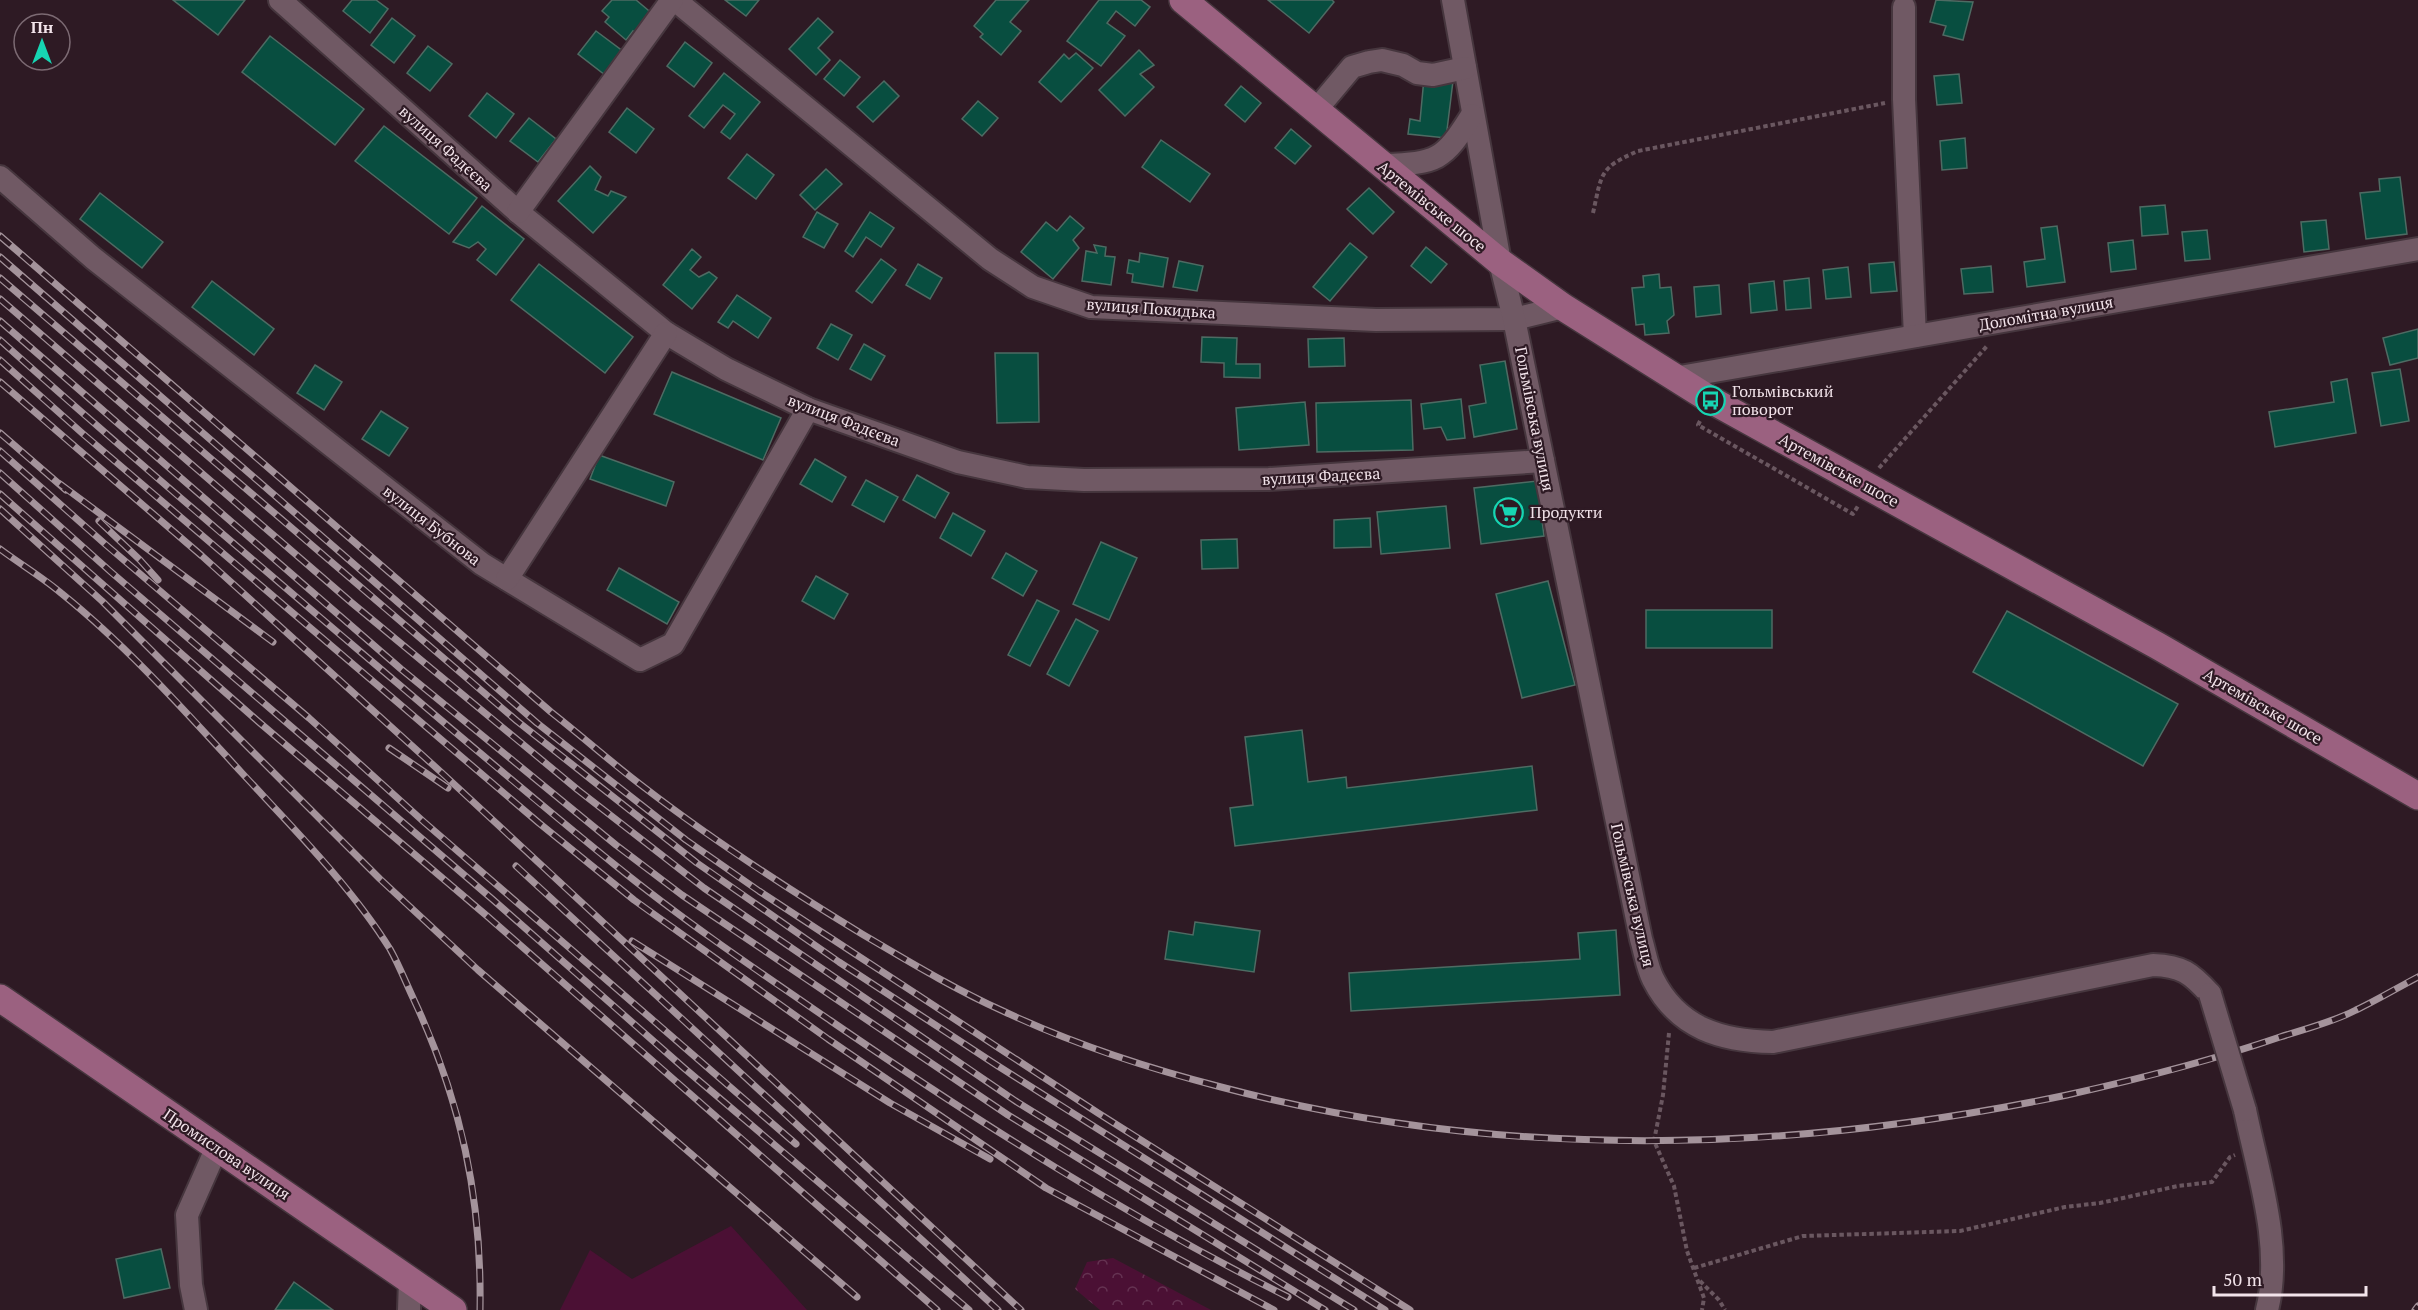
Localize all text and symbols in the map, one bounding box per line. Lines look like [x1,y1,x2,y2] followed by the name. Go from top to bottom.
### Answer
[12,12,72,72] north arrow
[31,16,54,38] text: Пн
[395,100,497,196] street label: вулиця Фадєєва
[1373,155,1491,257] street label: Артемівське шосе
[1977,290,2115,336] street label: Доломітна вулиця
[1086,293,1216,323] street label: вулиця Покидька
[1510,345,1560,493] street label: Гольмівська вулиця
[1732,380,1834,420] place label: Гольмівський поворот
[1695,384,1727,416] bus stop icon: Гольмівський поворот
[785,389,903,451] street label: вулиця Фадєєва
[1775,428,1903,512] street label: Артемівське шосе
[1261,462,1381,490] street label: вулиця Фадєєва
[379,480,485,570] street label: вулиця Бубнова
[1493,496,1525,528] supermarket icon: Продукти
[1530,501,1603,523] place label: Продукти
[2199,663,2327,749] street label: Артемівське шосе
[1606,821,1660,969] street label: Гольмівська вулиця
[159,1103,295,1205] street label: Промислова вулиця
[2214,1259,2366,1297] scale bar
[2223,1267,2263,1291] text: 50 m

